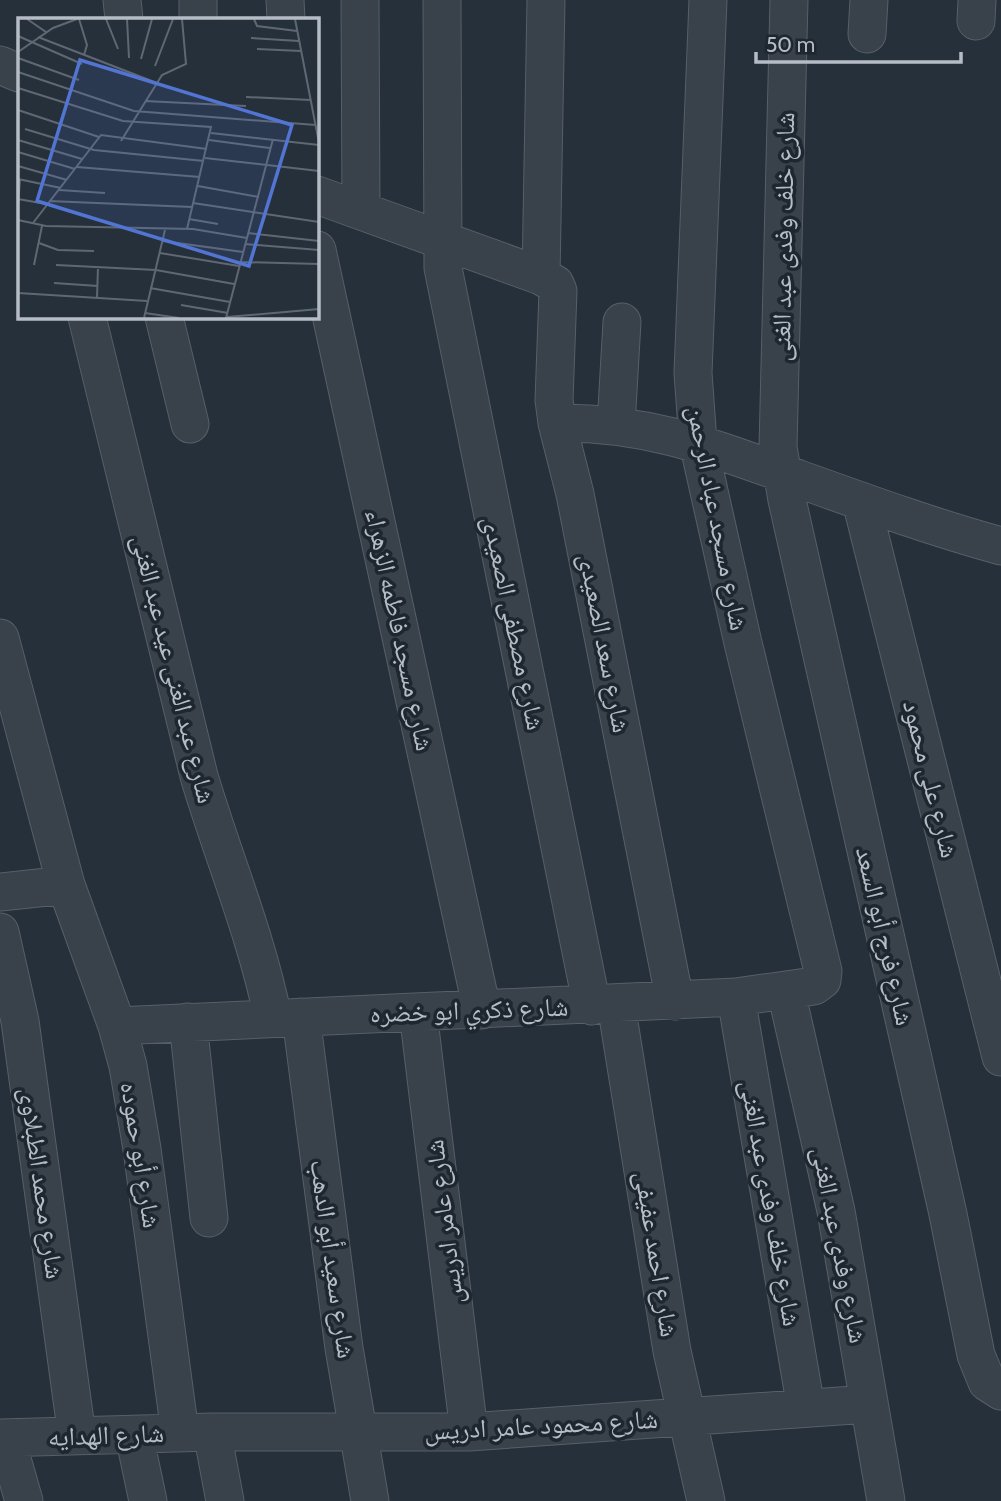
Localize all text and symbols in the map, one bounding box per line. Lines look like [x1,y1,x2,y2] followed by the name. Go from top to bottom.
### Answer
[18,18,318,318] inset map
[756,21,961,65] scale bar
[766,32,815,57] text: 50 m
[765,112,801,362] street label: شارع خلف وفدى عبد الغنى
[680,403,756,633] street label: شارع مسجد عباد الرحمن
[359,506,441,754] street label: شارع مسجد فاطمه الزهراء
[476,513,552,733] street label: شارع مصطفى الصعيدى
[125,532,223,806] street label: شارع عبد الغنى عيد عبد الغنى
[572,551,638,735] street label: شارع سعد الصعيدى
[896,697,966,861] street label: شارع على محمود
[849,844,921,1028] street label: شارع فرج أبو السعد
[369,991,569,1034] street label: شارع ذكري ابو خضره
[734,1077,808,1329] street label: شارع خلف وفدى عبد الغنى
[114,1080,168,1230] street label: شارع أبو حموده
[13,1085,71,1281] street label: شارع محمد الطبلاوى
[418,1138,470,1306] street label: شارع عامر ادريس
[805,1144,875,1346] street label: شارع وفدى عبد الغنى
[303,1157,363,1361] street label: شارع سعيد أبو الدهب
[628,1169,686,1339] street label: شارع احمد عفيفى
[423,1403,659,1447] street label: شارع محمود عامر ادريس
[47,1417,165,1453] street label: شارع الهدايه

